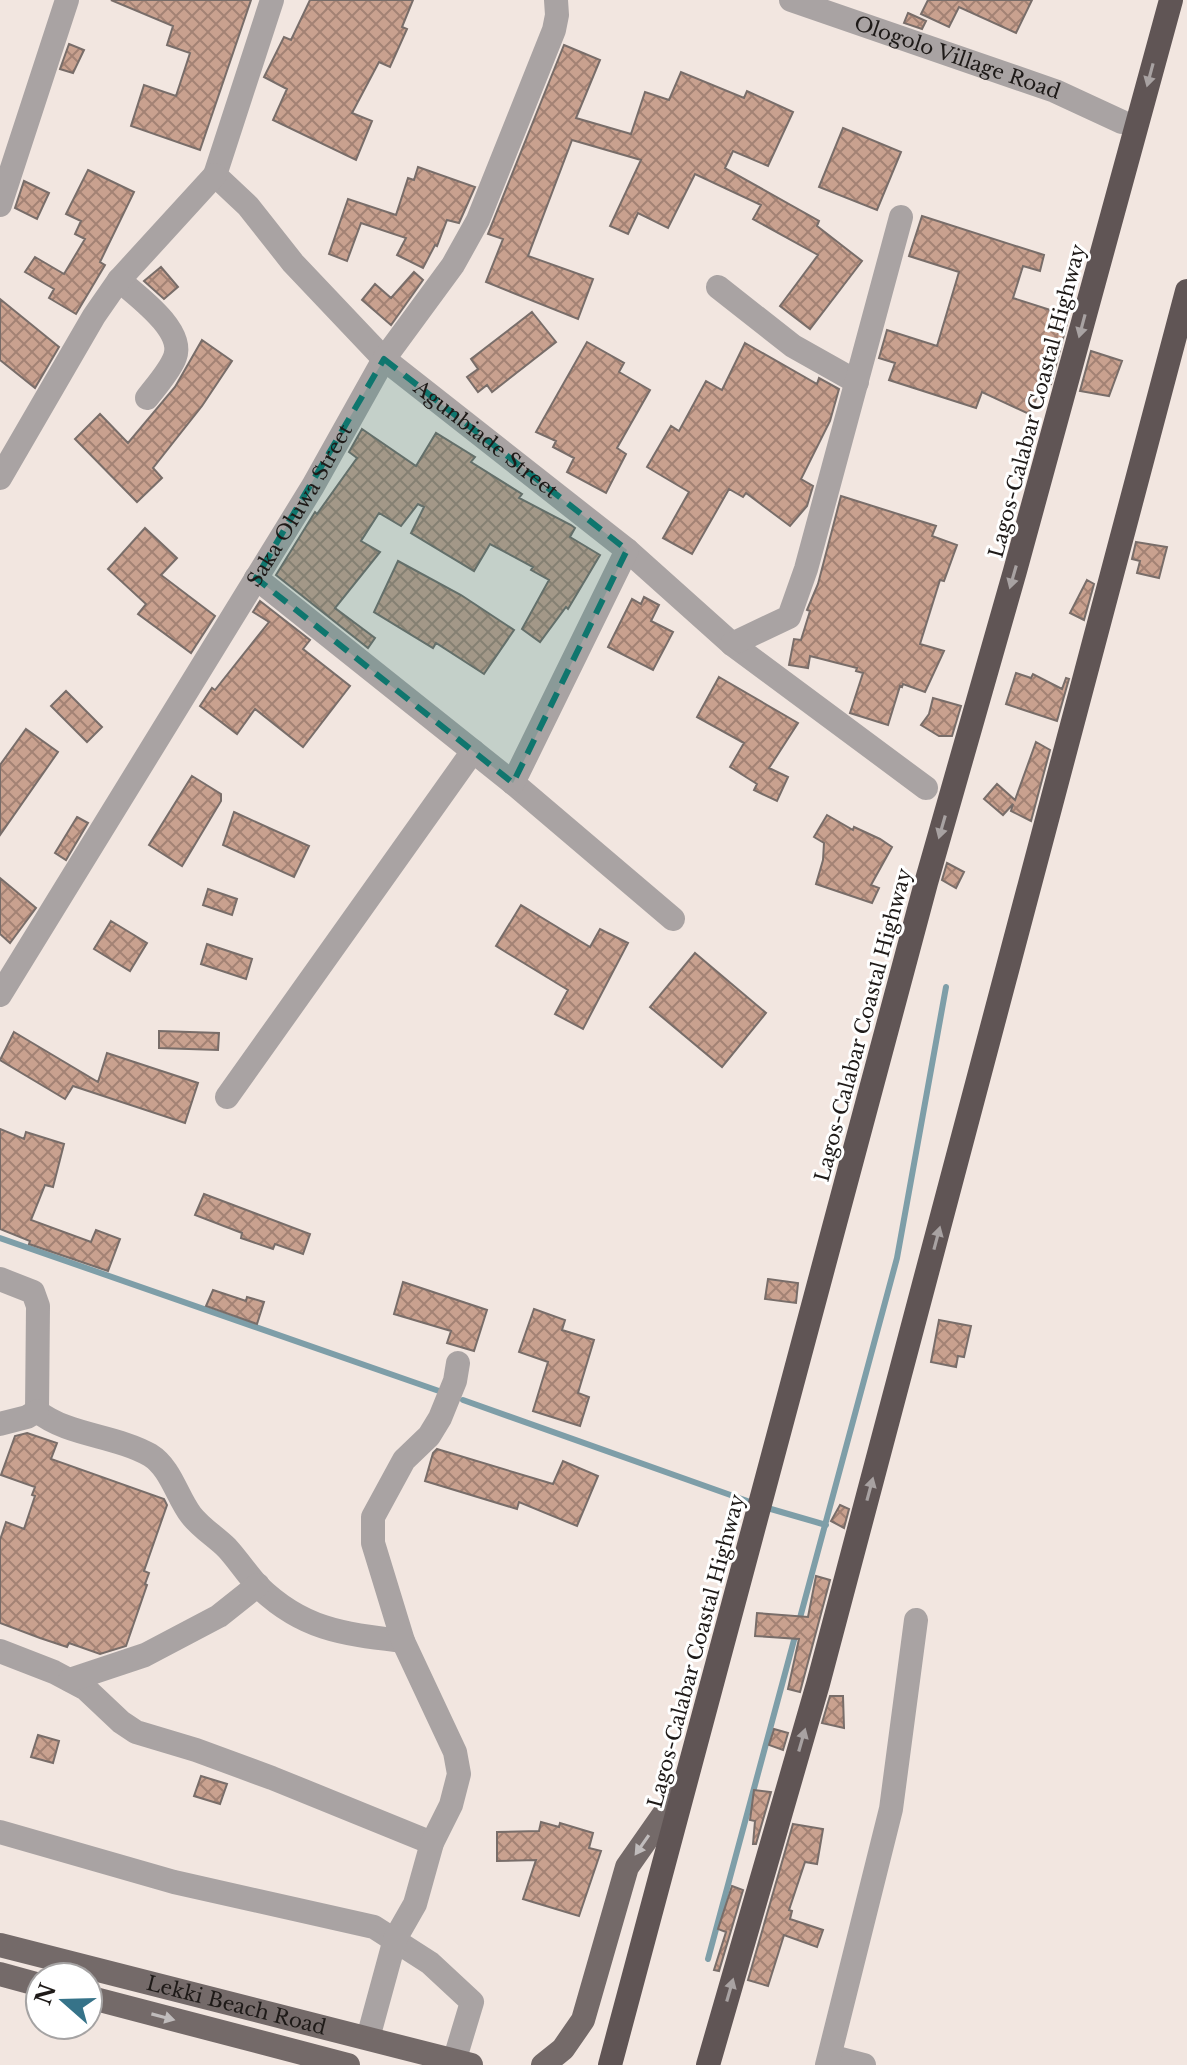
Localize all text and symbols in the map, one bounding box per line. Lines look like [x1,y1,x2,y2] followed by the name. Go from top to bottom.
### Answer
[851,11,1064,104] street label: Ologolo Village Road
[1144,63,1156,88] one-way arrow
[984,241,1091,560] street label: Lagos-Calabar Coastal Highway
[1075,315,1088,339] one-way arrow
[408,375,563,503] street label: Agunbiade Street
[242,419,357,591] street label: Saka Oluwa Street
[1007,564,1019,589] one-way arrow
[935,815,948,839] one-way arrow
[810,865,917,1184] street label: Lagos-Calabar Coastal Highway
[931,1226,943,1251] one-way arrow
[864,1477,877,1501] one-way arrow
[643,1491,750,1810] street label: Lagos-Calabar Coastal Highway
[796,1728,809,1752] one-way arrow
[635,1835,650,1856] one-way arrow
[24,1961,104,2041] north arrow
[144,1971,329,2040] street label: Lekki Beach Road
[724,1978,737,2002] one-way arrow
[29,1980,62,2009] text: N
[151,2011,176,2023] one-way arrow

